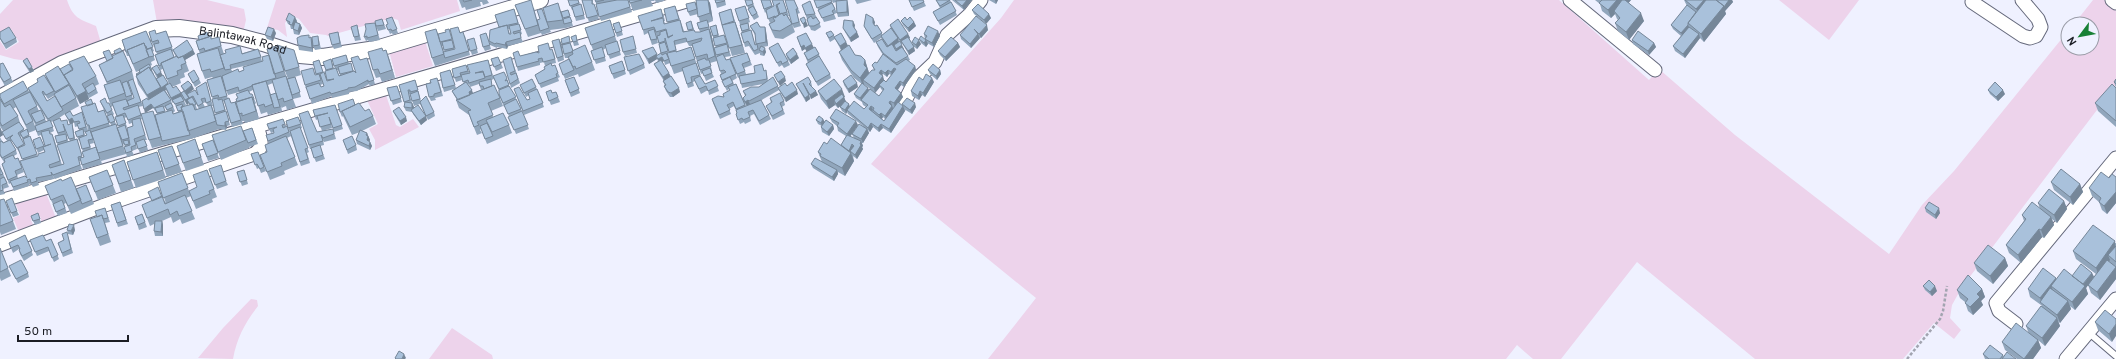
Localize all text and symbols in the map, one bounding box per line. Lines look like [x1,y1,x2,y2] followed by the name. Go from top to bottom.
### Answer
[2060,16,2100,56] north arrow
[198,24,288,59] street label: Balintawak Road
[2064,34,2080,48] text: N
[18,317,128,343] scale bar
[24,324,52,340] text: 50 m

